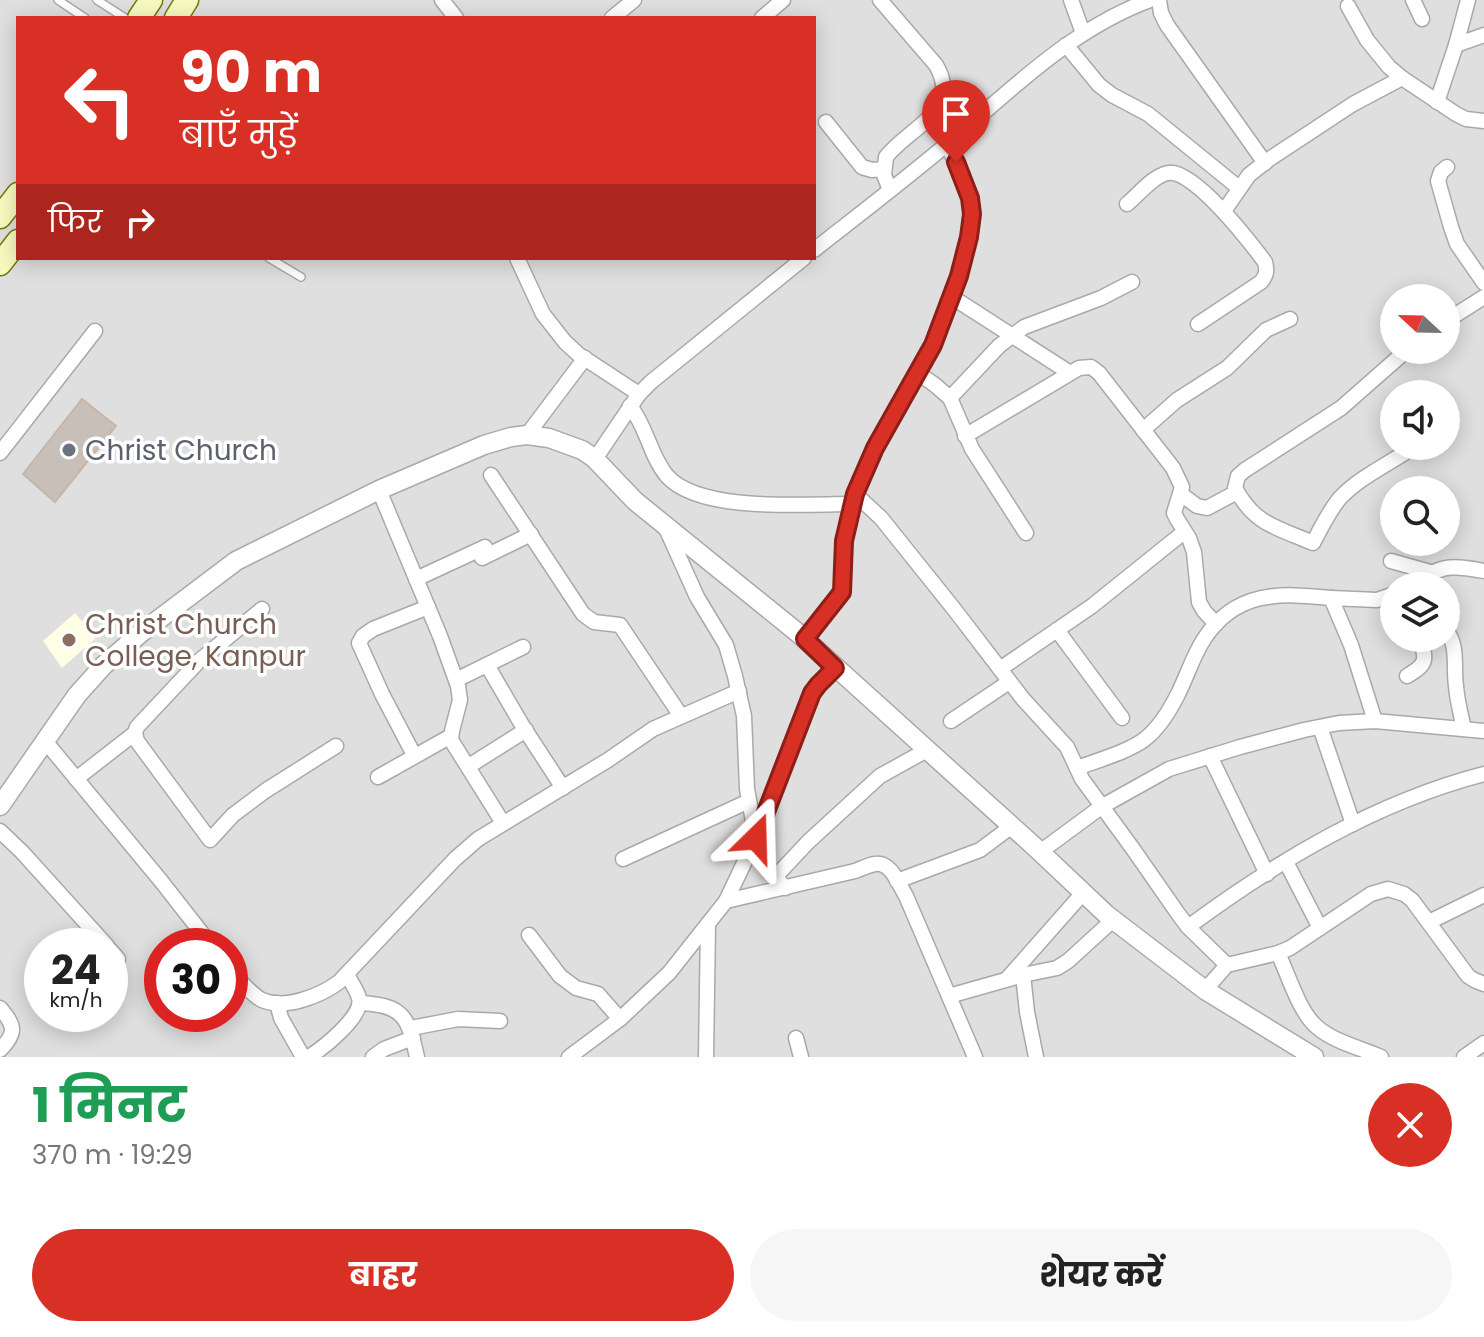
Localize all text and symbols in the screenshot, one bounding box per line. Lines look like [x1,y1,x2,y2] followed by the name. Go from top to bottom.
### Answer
[180,33,322,112] text: 90 m
[48,48,152,152] icon: left
[922,80,990,162] pin
[934,92,978,136] icon: arrive
[180,109,297,160] text: बाएँ मुड़ें
[48,200,102,243] text: फिर
[118,200,162,244] icon: right
[1380,284,1460,364] north arrow
[1380,284,1460,652] map controls
[1380,380,1460,460] button: sound
[85,431,277,470] place label: Christ Church
[60,441,78,459] marker: Christ Church
[1380,476,1460,556] button: search
[1380,572,1460,652] button: layers
[85,605,306,676] place label: Christ Church College, Kanpur
[60,631,78,649] marker: Christ Church College, Kanpur
[714,796,798,880] position arrow
[144,928,248,1032] speed limit sign: 30
[51,942,101,998] text: 24
[49,986,103,1014] text: km/h
[32,1072,187,1139] text: 1 मिनट
[1368,1083,1452,1167] button: close
[32,1137,193,1173] text: 370 m · 19:29
[32,1229,734,1321] button: बाहर
[750,1229,1452,1321] button: शेयर करें

